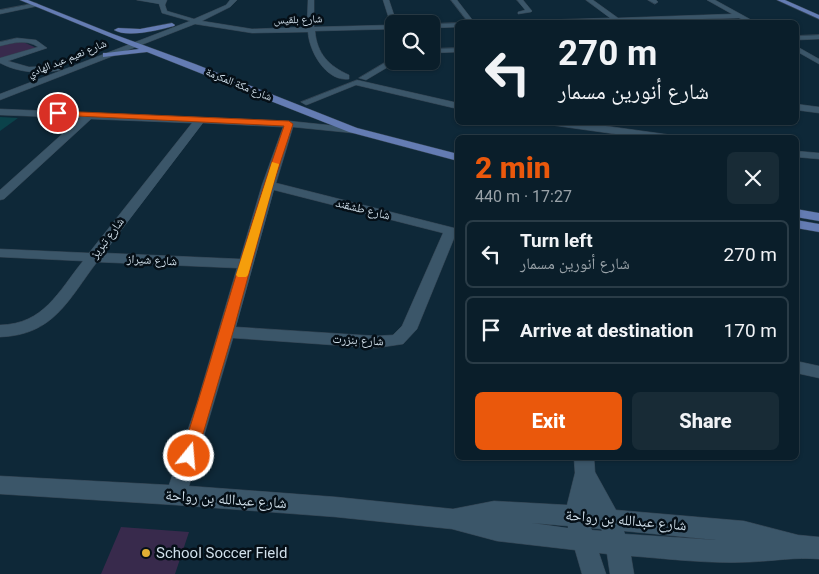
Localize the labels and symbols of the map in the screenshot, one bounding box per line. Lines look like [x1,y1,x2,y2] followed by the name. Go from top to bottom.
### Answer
[273,12,323,27] street label: شارع بلقيس
[26,37,109,82] street label: شارع نعيم عبد الهادي
[204,65,274,104] street label: شارع مكة المكرمة
[37,92,79,134] pin
[334,195,392,223] street label: شارع طشقند
[87,215,128,262] street label: شارع تبريز
[125,252,178,269] street label: شارع شيراز
[332,332,384,349] street label: شارع بنزرت
[162,429,214,481] position arrow
[165,486,287,513] street label: شارع عبدالله بن رواحة
[565,506,687,535] street label: شارع عبدالله بن رواحة
[156,544,287,562] place label: School Soccer Field
[140,547,152,559] marker: School Soccer Field

